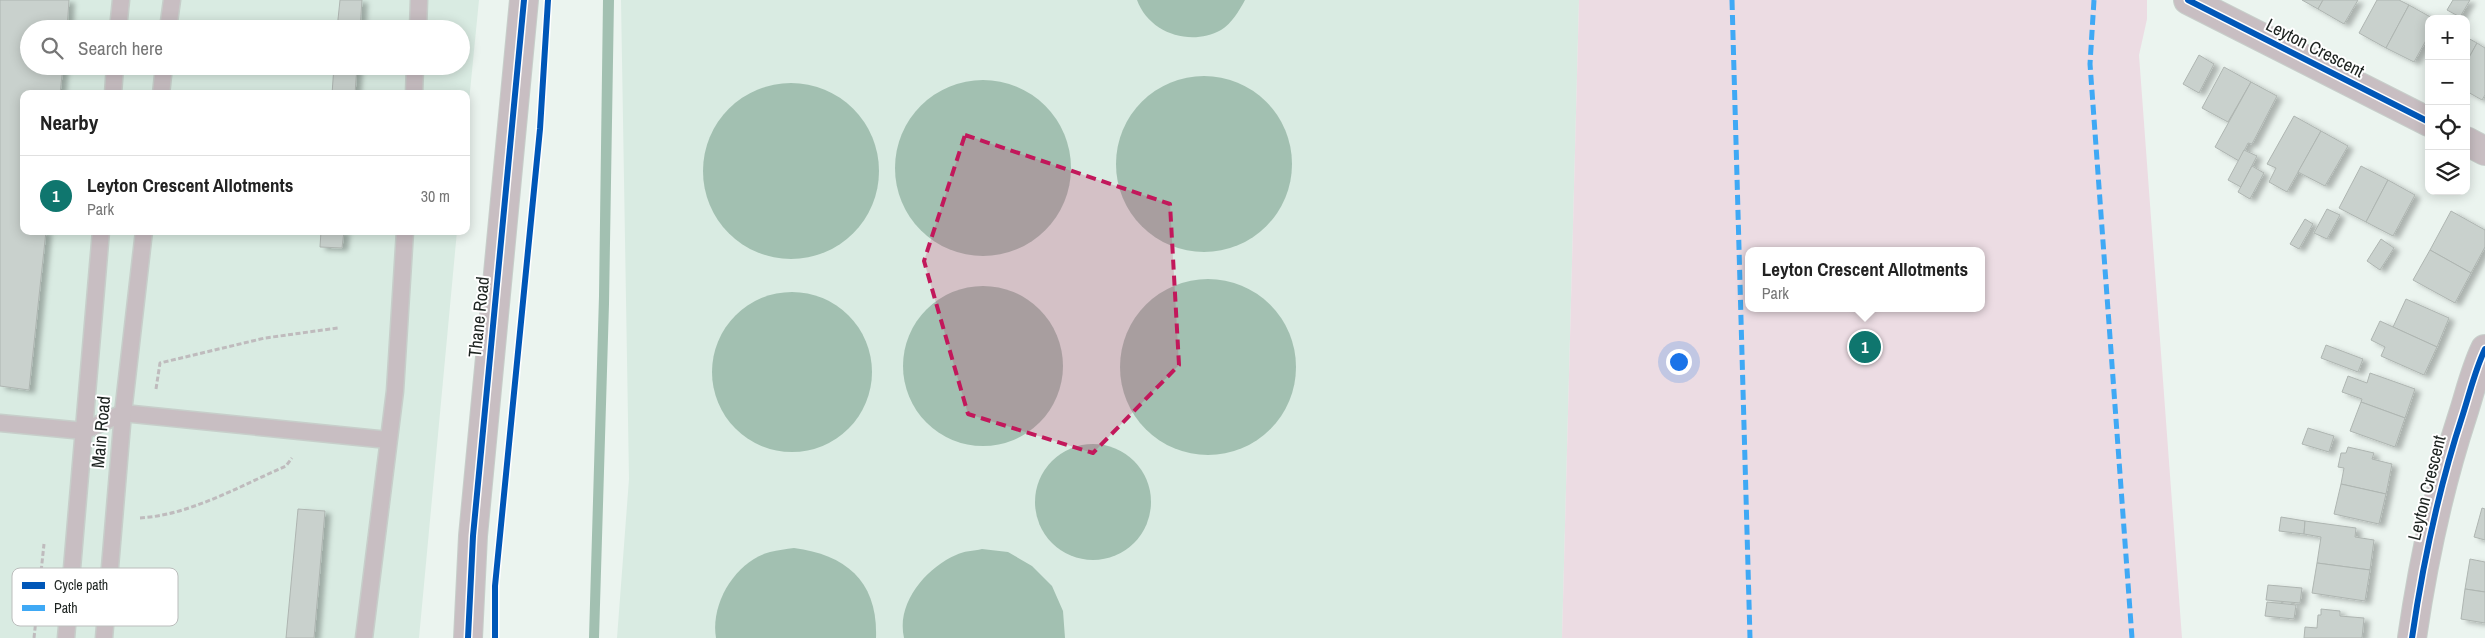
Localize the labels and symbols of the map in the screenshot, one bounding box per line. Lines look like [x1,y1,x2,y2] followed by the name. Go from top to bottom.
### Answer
[2262,12,2369,83] street label: Leyton Crescent
[462,275,495,359] street label: Thane Road
[1849,328,1881,366] pin: 1
[1666,349,1692,375] your location
[85,395,116,469] street label: Main Road
[2401,433,2452,543] street label: Leyton Crescent
[12,568,178,626] legend
[54,576,108,594] text: Cycle path
[54,599,78,617] text: Path

